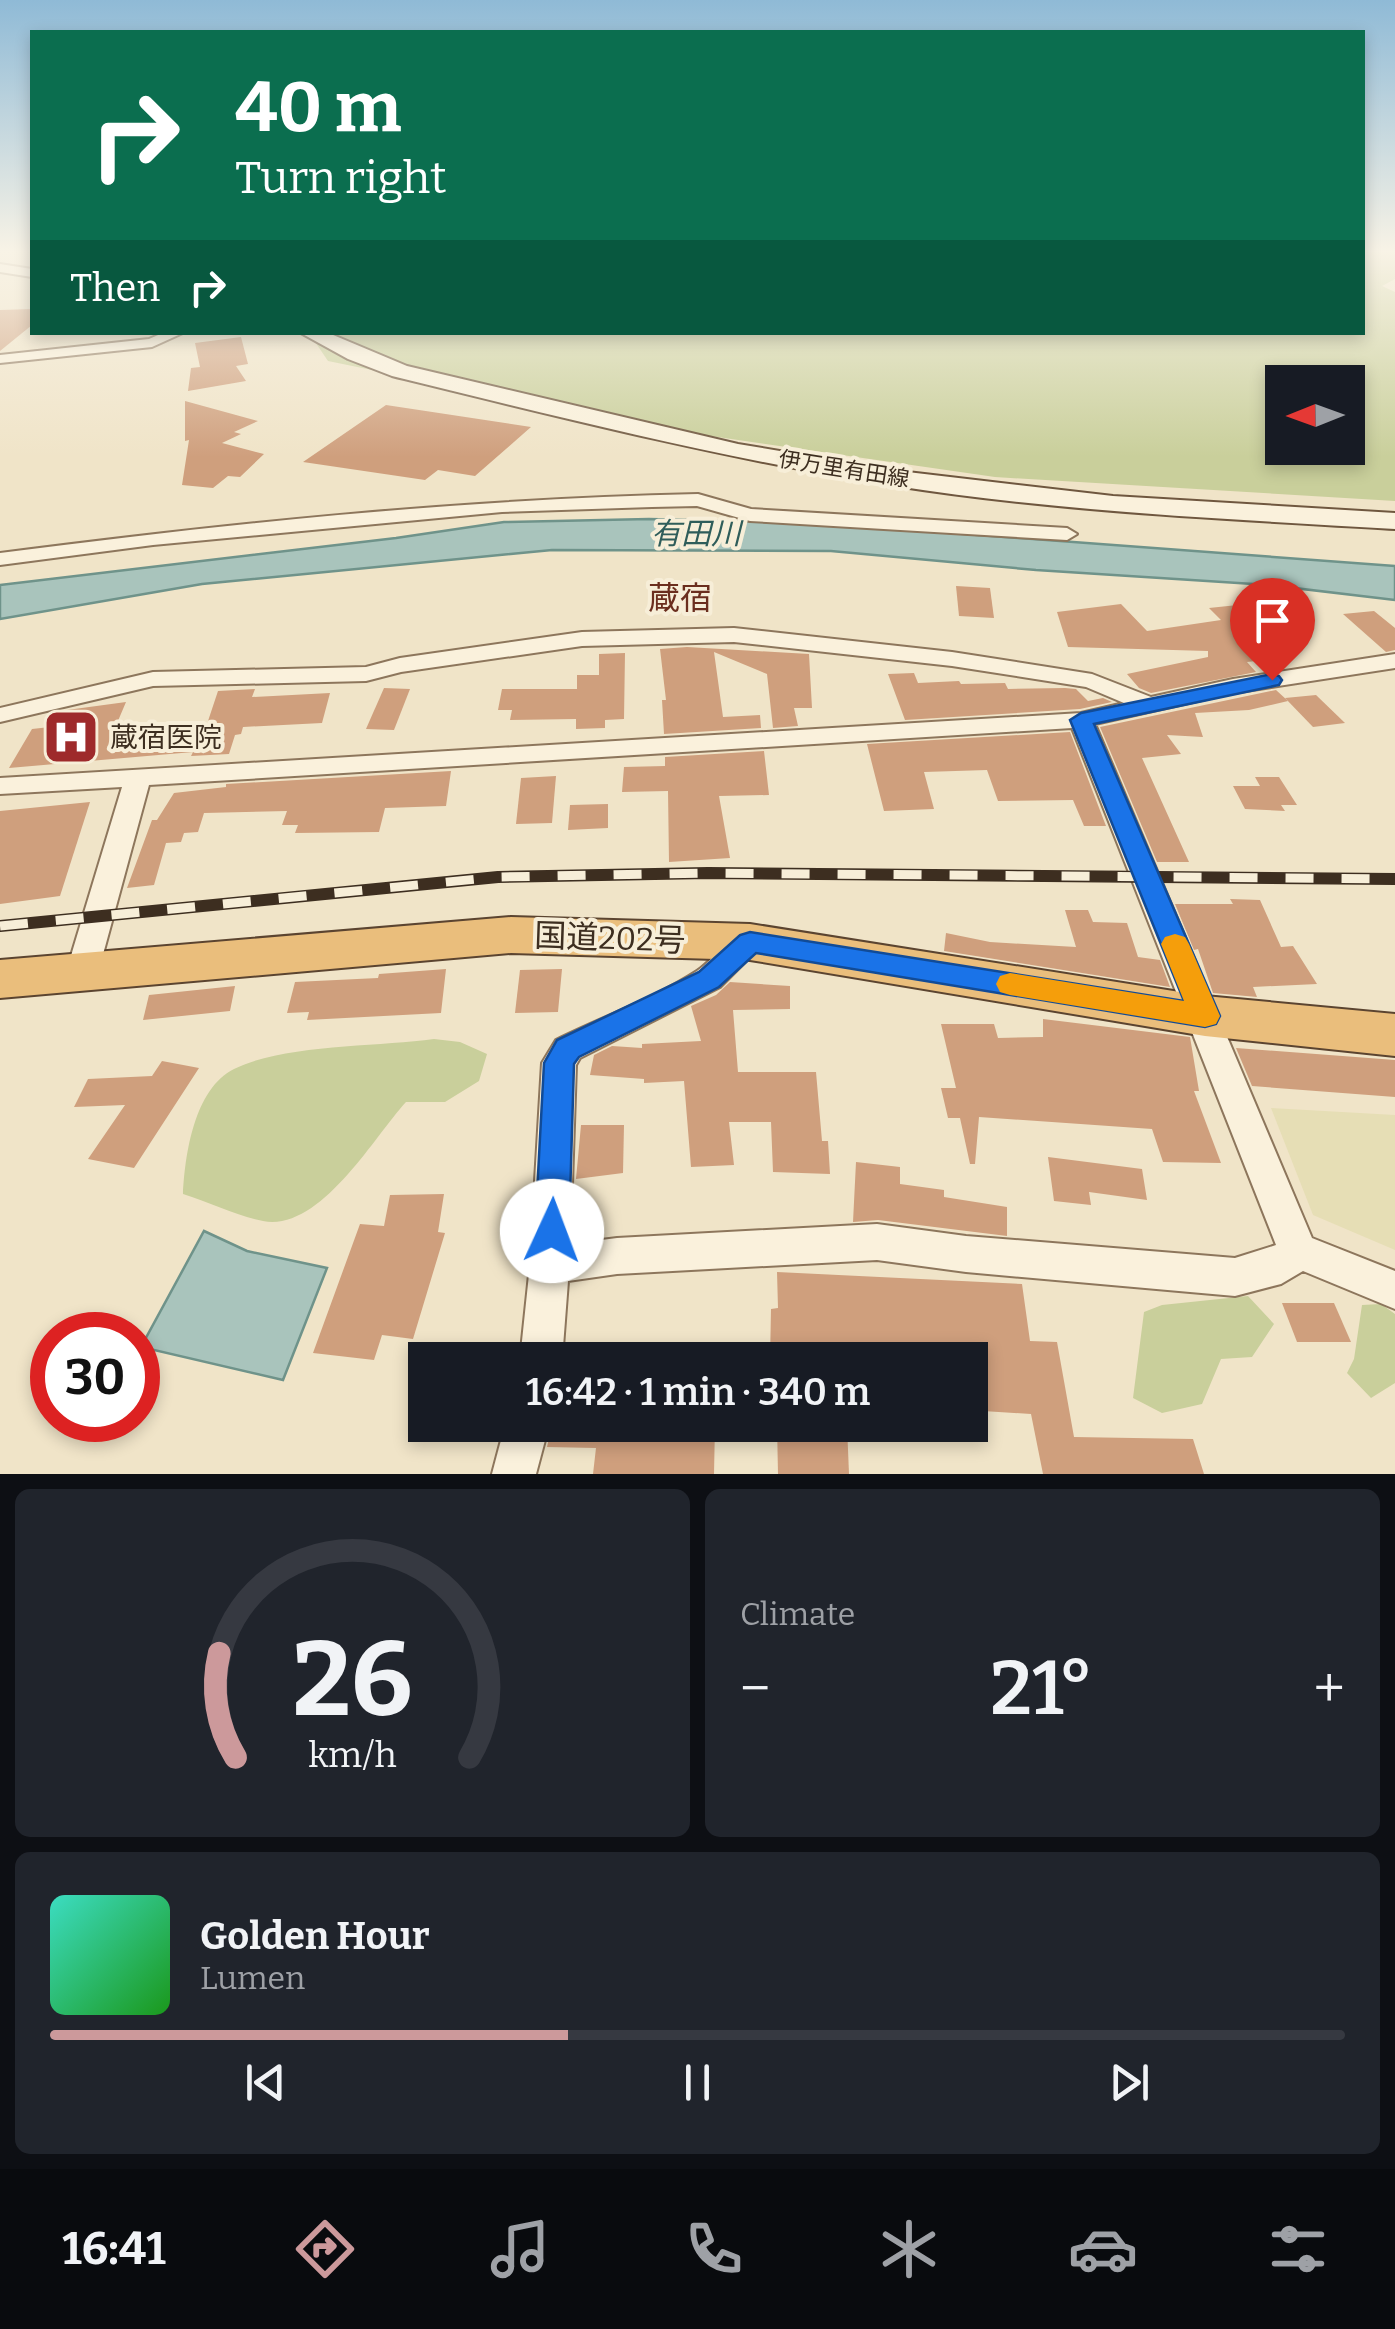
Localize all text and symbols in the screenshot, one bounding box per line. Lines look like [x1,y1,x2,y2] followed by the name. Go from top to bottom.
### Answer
[235,66,401,150] text: 40 m
[70,70,200,200] icon: right
[235,151,447,205] text: Turn right
[180,260,235,315] icon: right
[70,265,160,311] text: Then
[1265,365,1365,465] north arrow
[1265,365,1365,465] map controls
[777,445,911,493] street label: 伊万里有田線
[651,516,744,552] water label: 有田川
[1230,578,1315,681] pin
[648,579,712,617] district label: 蔵宿
[1245,593,1300,648] icon: arrive
[41,707,101,767] hospital icon: 蔵宿医院
[110,721,222,754] place label: 蔵宿医院
[534,916,686,960] street label: 国道202号
[500,1179,604,1283] position arrow
[30,1312,160,1442] speed limit sign: 30
[526,1369,870,1415] text: 16:42 · 1 min · 340 m
[740,1595,855,1633] text: Climate
[292,1618,413,1743] text: 26
[990,1644,1094,1734] text: 21°
[740,1656,770,1722] text: −
[1314,1656,1345,1722] text: +
[308,1734,397,1776] text: km/h
[200,1913,430,1959] text: Golden Hour
[200,1959,305,1997] text: Lumen
[238,2055,293,2110] icon: previous
[670,2055,725,2110] icon: pause
[1102,2055,1157,2110] icon: next
[290,2214,360,2284] icon: directions
[485,2214,555,2284] icon: music
[679,2214,749,2284] icon: phone
[874,2214,944,2284] icon: climate
[1068,2214,1138,2284] icon: car
[1263,2214,1333,2284] icon: filters
[62,2222,166,2276] text: 16:41

